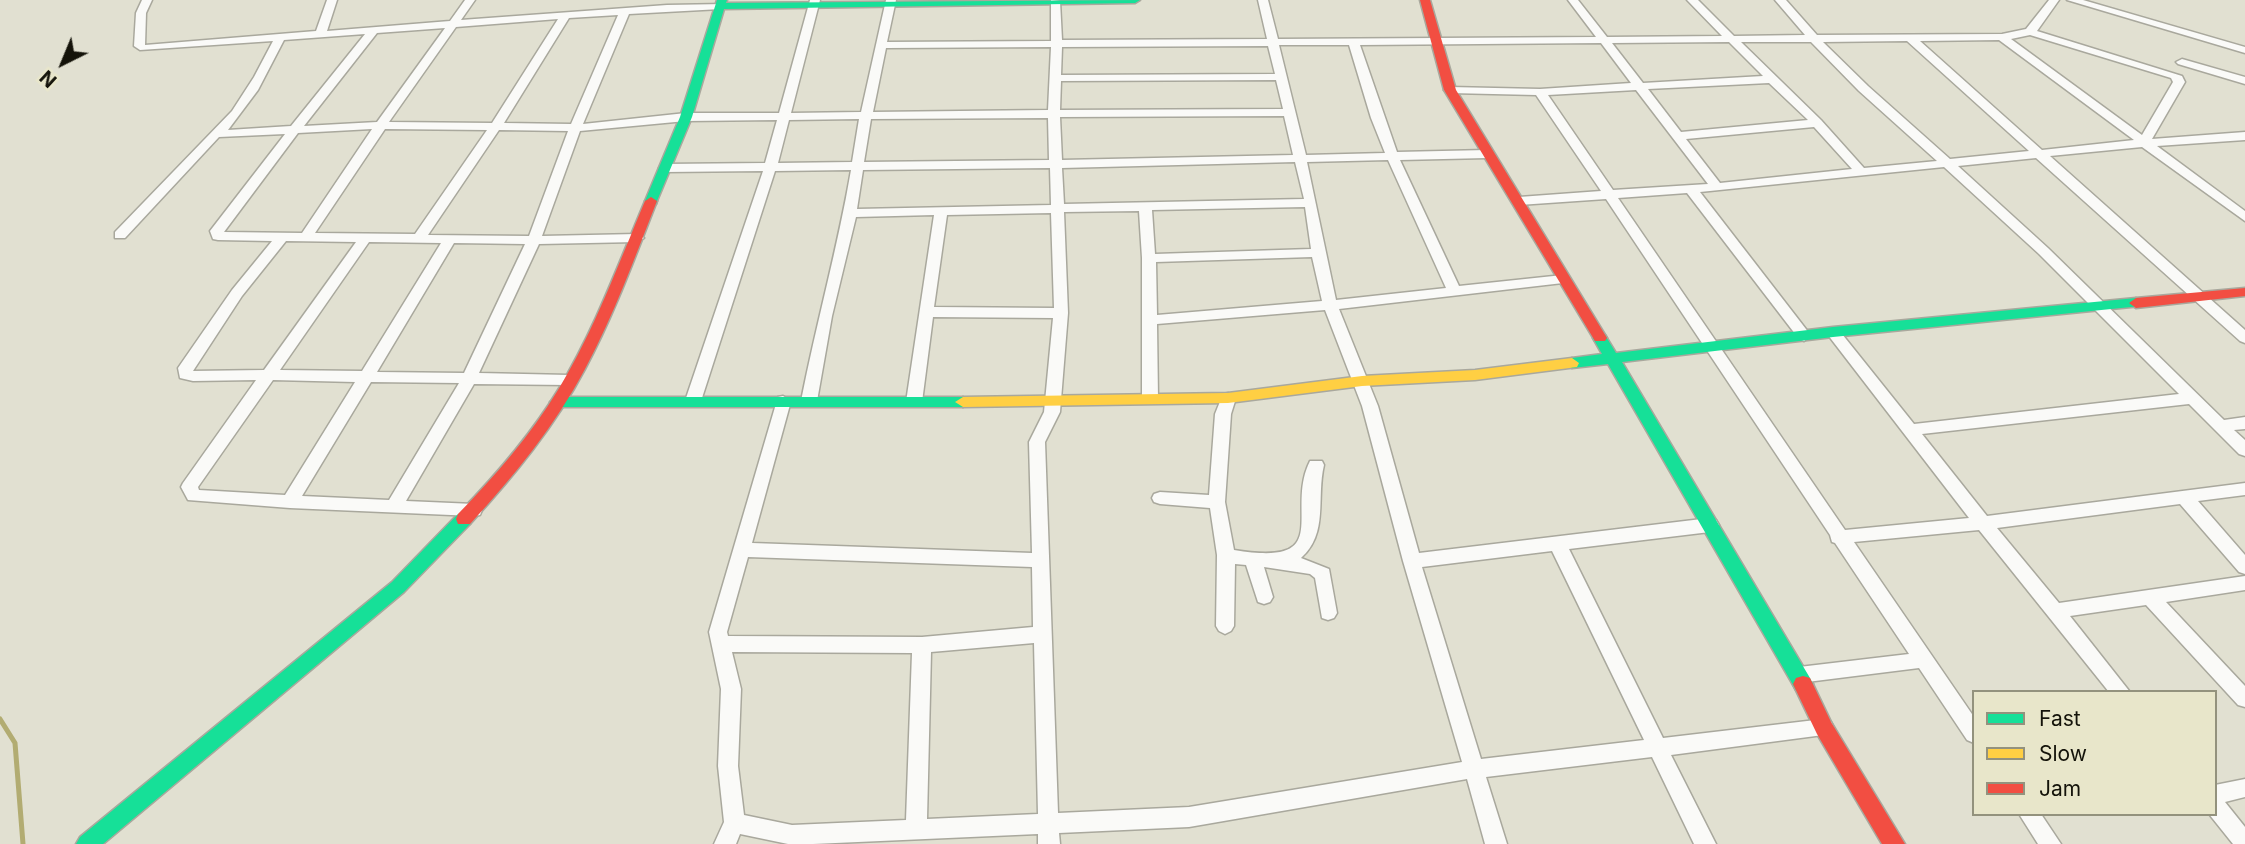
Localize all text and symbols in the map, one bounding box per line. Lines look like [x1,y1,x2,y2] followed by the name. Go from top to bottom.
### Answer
[28,28,98,98] north arrow
[35,65,61,92] text: N
[1972,690,2217,816] legend
[2039,706,2081,731] text: Fast
[2039,741,2087,766] text: Slow
[2039,776,2081,801] text: Jam

